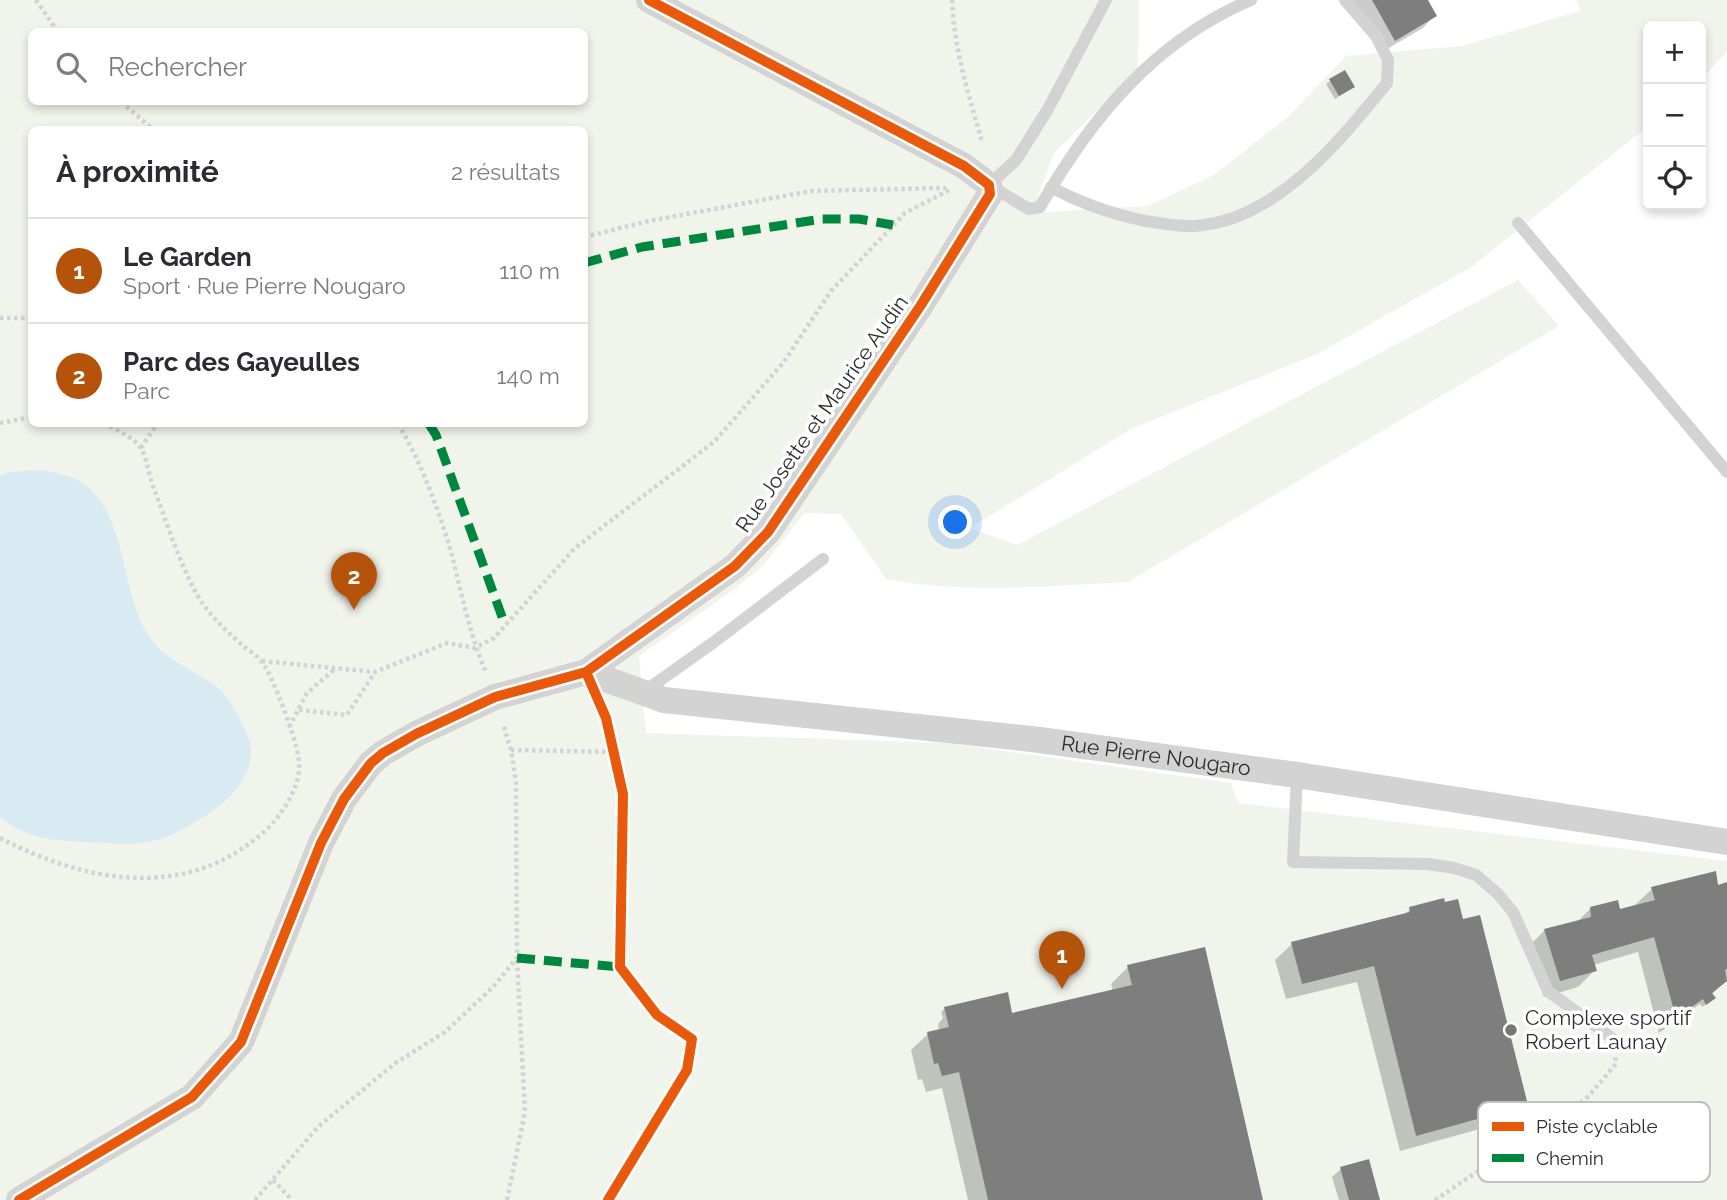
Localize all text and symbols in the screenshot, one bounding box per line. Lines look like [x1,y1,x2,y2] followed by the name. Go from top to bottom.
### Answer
[1643,21,1706,210] map controls
[1643,21,1706,84] button: +
[28,28,588,105] search box
[52,48,90,86] icon: search
[108,52,247,82] text: Rechercher
[1643,84,1706,147] button: −
[1643,147,1706,210] button: locate
[56,154,219,189] text: À proximité
[451,158,560,185] text: 2 résultats
[123,242,252,272] text: Le Garden
[73,257,85,284] text: 1
[499,257,560,284] text: 110 m
[123,272,406,299] text: Sport · Rue Pierre Nougaro
[730,291,913,537] street label: Rue Josette et Maurice Audin
[123,347,360,377] text: Parc des Gayeulles
[73,362,85,389] text: 2
[497,362,560,389] text: 140 m
[123,377,170,404] text: Parc
[938,505,972,539] your location
[331,552,377,610] pin: 2
[1060,730,1252,781] street label: Rue Pierre Nougaro
[1039,931,1085,989] pin: 1
[1525,1005,1692,1054] place label: Complexe sportif Robert Launay
[1503,1022,1519,1038] marker: Complexe sportif Robert Launay
[1478,1102,1710,1182] legend
[1536,1115,1658,1137] text: Piste cyclable
[1536,1147,1604,1169] text: Chemin

